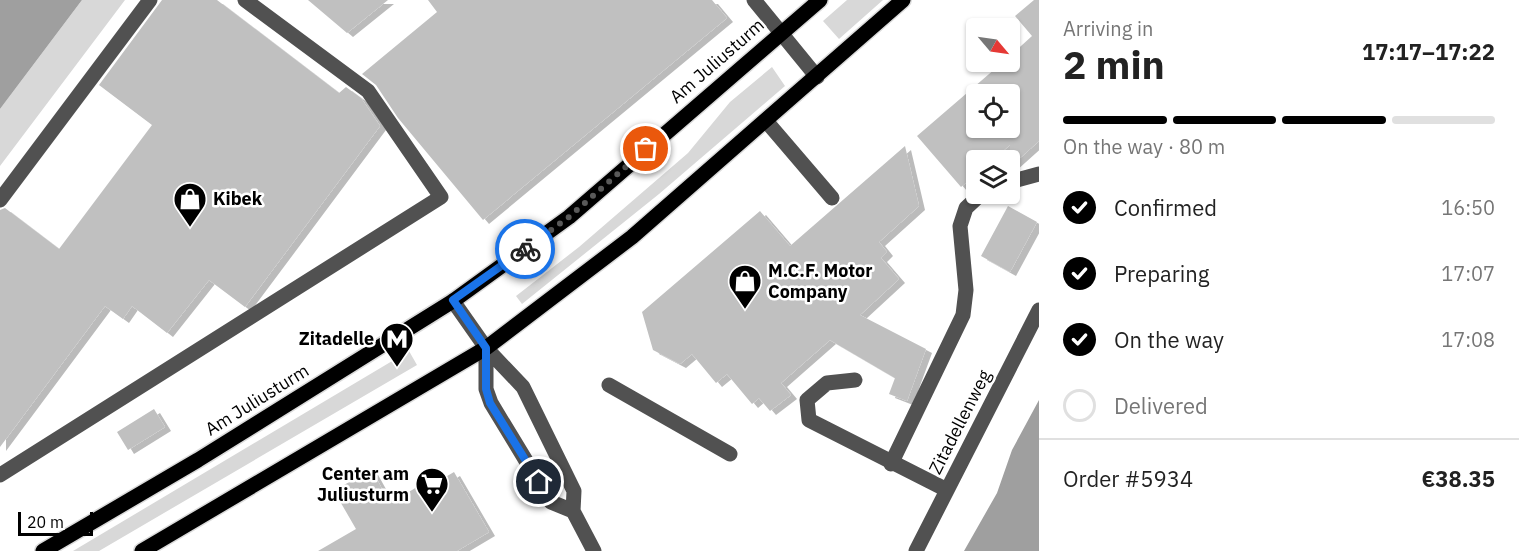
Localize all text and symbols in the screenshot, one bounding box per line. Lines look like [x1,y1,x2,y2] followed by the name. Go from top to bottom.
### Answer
[665,13,769,108] street label: Am Juliusturm
[1063,15,1153,42] text: Arriving in
[966,18,1020,72] north arrow
[966,18,1020,204] map controls
[1362,37,1495,66] text: 17:17–17:22
[1063,39,1165,90] text: 2 min
[966,84,1020,138] button: locate
[620,123,671,174] pin
[629,132,662,165] icon: bag
[1063,133,1225,160] text: On the way · 80 m
[966,150,1020,204] button: layers
[172,181,208,228] shop icon: Kibek
[213,187,263,210] place label: Kibek
[1063,191,1096,224] icon: check
[1114,193,1217,222] text: Confirmed
[1441,194,1495,221] text: 16:50
[495,219,555,279] courier
[509,233,542,266] icon: bike
[1063,257,1096,290] icon: check
[768,259,873,303] place label: M.C.F. Motor Company
[1114,259,1209,288] text: Preparing
[1441,260,1495,287] text: 17:07
[727,263,763,310] shop icon: M.C.F. Motor Company
[379,321,415,368] metro station icon: Zitadelle
[1063,323,1096,356] icon: check
[1114,325,1224,354] text: On the way
[1441,326,1495,353] text: 17:08
[299,327,374,350] place label: Zitadelle
[201,359,313,441] street label: Am Juliusturm
[923,365,996,478] street label: Zitadellenweg
[1114,391,1208,420] text: Delivered
[513,456,564,507] pin
[317,462,409,506] place label: Center am Juliusturm
[1063,464,1193,493] text: Order #5934
[1422,464,1495,493] text: €38.35
[522,465,555,498] icon: home
[414,466,450,513] supermarket icon: Center am Juliusturm
[18,509,93,536] scale bar
[27,512,64,532] text: 20 m

